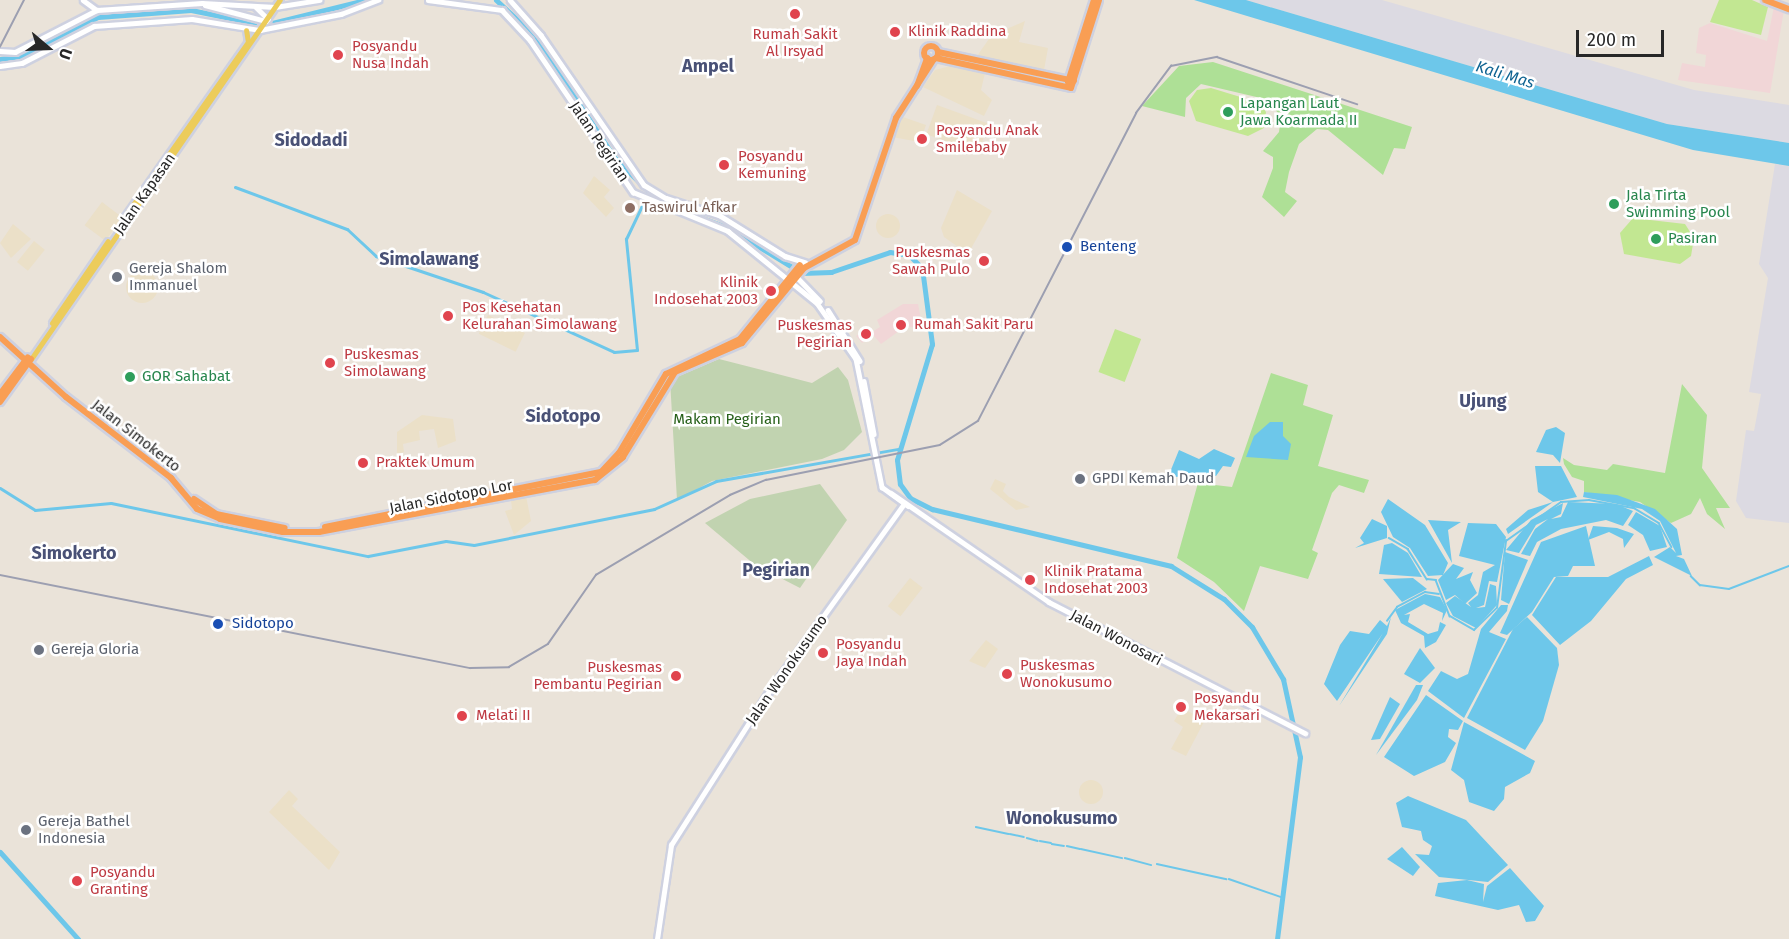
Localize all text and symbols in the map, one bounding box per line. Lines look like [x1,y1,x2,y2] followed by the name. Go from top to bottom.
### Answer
[786,5,804,23] marker: Rumah Sakit Al Irsyad
[18,18,78,78] north arrow
[1579,18,1668,56] scale bar
[886,23,904,41] marker: Klinik Raddina
[908,23,1006,41] place label: Klinik Raddina
[752,25,838,60] place label: Rumah Sakit Al Irsyad
[1587,29,1636,51] text: 200 m
[352,37,429,72] place label: Posyandu Nusa Indah
[55,46,76,62] text: U
[329,46,347,64] marker: Posyandu Nusa Indah
[682,55,734,77] district label: Ampel
[1473,57,1537,93] water label: Kali Mas
[1240,94,1358,129] place label: Lapangan Laut Jawa Koarmada II
[565,98,633,186] street label: Jalan Pegirian
[1221,105,1235,119] marker: Lapangan Laut Jawa Koarmada II
[936,121,1039,156] place label: Posyandu Anak Smilebaby
[274,129,348,151] district label: Sidodadi
[913,130,931,148] marker: Posyandu Anak Smilebaby
[738,147,806,182] place label: Posyandu Kemuning
[110,150,180,238] street label: Jalan Kapasan
[715,156,733,174] marker: Posyandu Kemuning
[1626,186,1730,221] place label: Jala Tirta Swimming Pool
[1607,197,1621,211] marker: Jala Tirta Swimming Pool
[642,199,737,217] place label: Taswirul Afkar
[623,201,637,215] marker: Taswirul Afkar
[1668,230,1717,248] place label: Pasiran
[1649,232,1663,246] marker: Pasiran
[1058,238,1076,256] marker: Benteng
[1080,238,1136,256] place label: Benteng
[892,243,970,278] place label: Puskesmas Sawah Pulo
[379,248,479,270] district label: Simolawang
[975,252,993,270] marker: Puskesmas Sawah Pulo
[129,259,227,294] place label: Gereja Shalom Immanuel
[110,270,124,284] marker: Gereja Shalom Immanuel
[654,273,758,308] place label: Klinik Indosehat 2003
[762,282,780,300] marker: Klinik Indosehat 2003
[462,298,617,333] place label: Pos Kesehatan Kelurahan Simolawang
[439,307,457,325] marker: Pos Kesehatan Kelurahan Simolawang
[777,316,852,351] place label: Puskesmas Pegirian
[892,316,910,334] marker: Rumah Sakit Paru
[914,316,1034,334] place label: Rumah Sakit Paru
[857,325,875,343] marker: Puskesmas Pegirian
[344,345,426,380] place label: Puskesmas Simolawang
[321,354,339,372] marker: Puskesmas Simolawang
[142,368,231,386] place label: GOR Sahabat
[123,370,137,384] marker: GOR Sahabat
[1459,390,1507,412] district label: Ujung
[88,396,184,476] street label: Jalan Simokerto
[525,405,601,427] district label: Sidotopo
[673,411,781,429] park label: Makam Pegirian
[354,454,372,472] marker: Praktek Umum
[376,454,475,472] place label: Praktek Umum
[1092,470,1214,488] place label: GPDI Kemah Daud
[1073,472,1087,486] marker: GPDI Kemah Daud
[388,476,514,518] street label: Jalan Sidotopo Lor
[31,542,117,564] district label: Simokerto
[742,559,810,581] district label: Pegirian
[1044,562,1148,597] place label: Klinik Pratama Indosehat 2003
[1021,571,1039,589] marker: Klinik Pratama Indosehat 2003
[1067,606,1165,670] street label: Jalan Wonosari
[742,612,832,728] street label: Jalan Wonokusumo
[209,615,227,633] marker: Sidotopo
[232,615,294,633] place label: Sidotopo
[836,635,907,670] place label: Posyandu Jaya Indah
[51,641,139,659] place label: Gereja Gloria
[32,643,46,657] marker: Gereja Gloria
[814,644,832,662] marker: Posyandu Jaya Indah
[1020,656,1112,691] place label: Puskesmas Wonokusumo
[533,658,662,693] place label: Puskesmas Pembantu Pegirian
[998,665,1016,683] marker: Puskesmas Wonokusumo
[667,667,685,685] marker: Puskesmas Pembantu Pegirian
[1194,689,1260,724] place label: Posyandu Mekarsari
[1172,698,1190,716] marker: Posyandu Mekarsari
[453,707,471,725] marker: Melati II
[476,707,531,725] place label: Melati II
[1006,807,1118,829] district label: Wonokusumo
[38,812,130,847] place label: Gereja Bathel Indonesia
[19,823,33,837] marker: Gereja Bathel Indonesia
[90,863,156,898] place label: Posyandu Granting
[68,872,86,890] marker: Posyandu Granting

